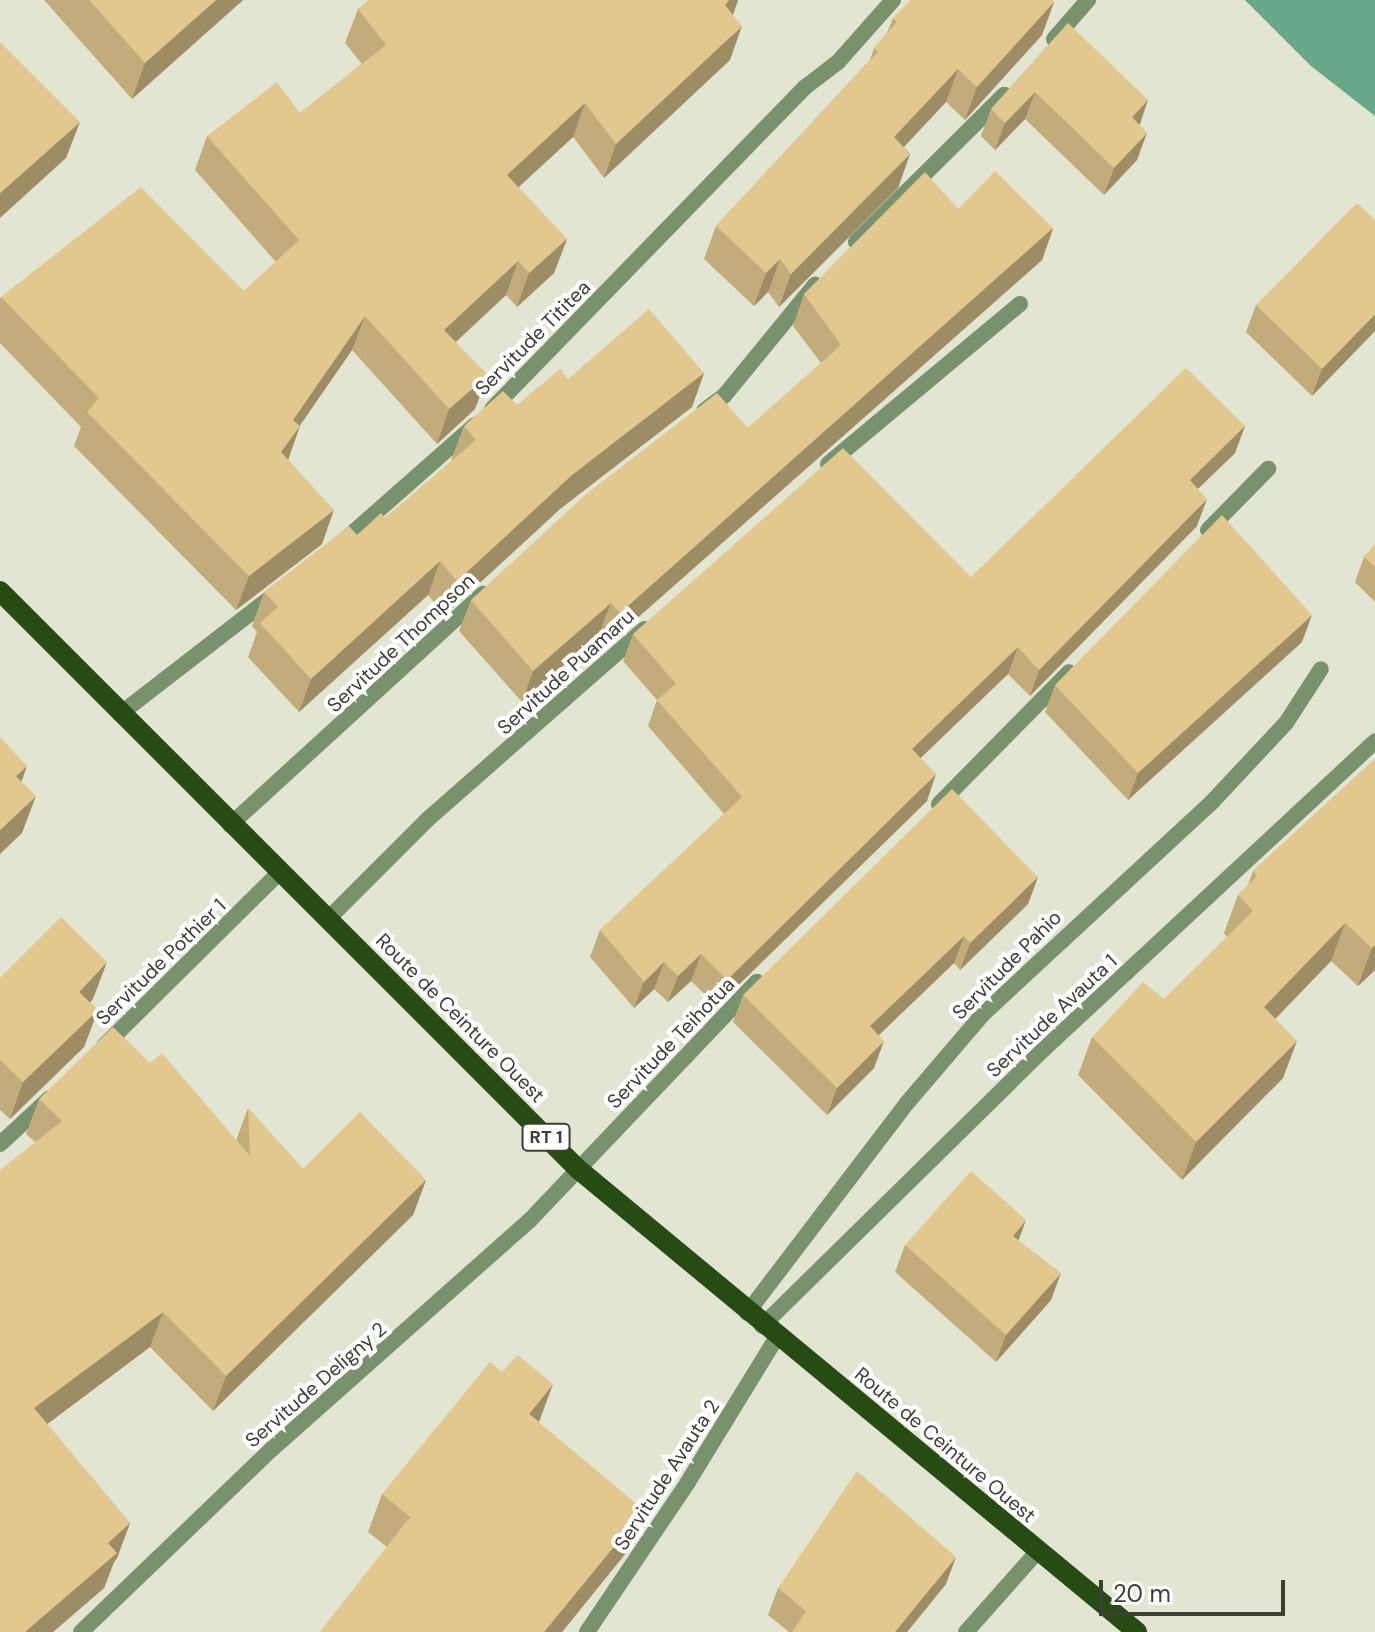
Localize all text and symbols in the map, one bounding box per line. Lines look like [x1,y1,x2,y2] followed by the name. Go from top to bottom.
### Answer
[471,276,595,400] street label: Servitude Tititea
[322,569,480,717] street label: Servitude Thompson
[493,604,639,740] street label: Servitude Puamaru
[91,894,231,1030] street label: Servitude Pothier 1
[947,905,1067,1025] street label: Servitude Pahio
[371,929,549,1107] street label: Route de Ceinture Ouest
[982,950,1122,1082] street label: Servitude Avauta 1
[602,972,740,1114] street label: Servitude Teihotua
[520,1123,572,1151] road number: RT 1
[241,1317,391,1453] street label: Servitude Deligny 2
[850,1362,1040,1528] street label: Route de Ceinture Ouest
[609,1395,725,1555] street label: Servitude Avauta 2
[1103,1564,1289,1614] scale bar
[1113,1578,1171,1609] text: 20 m

